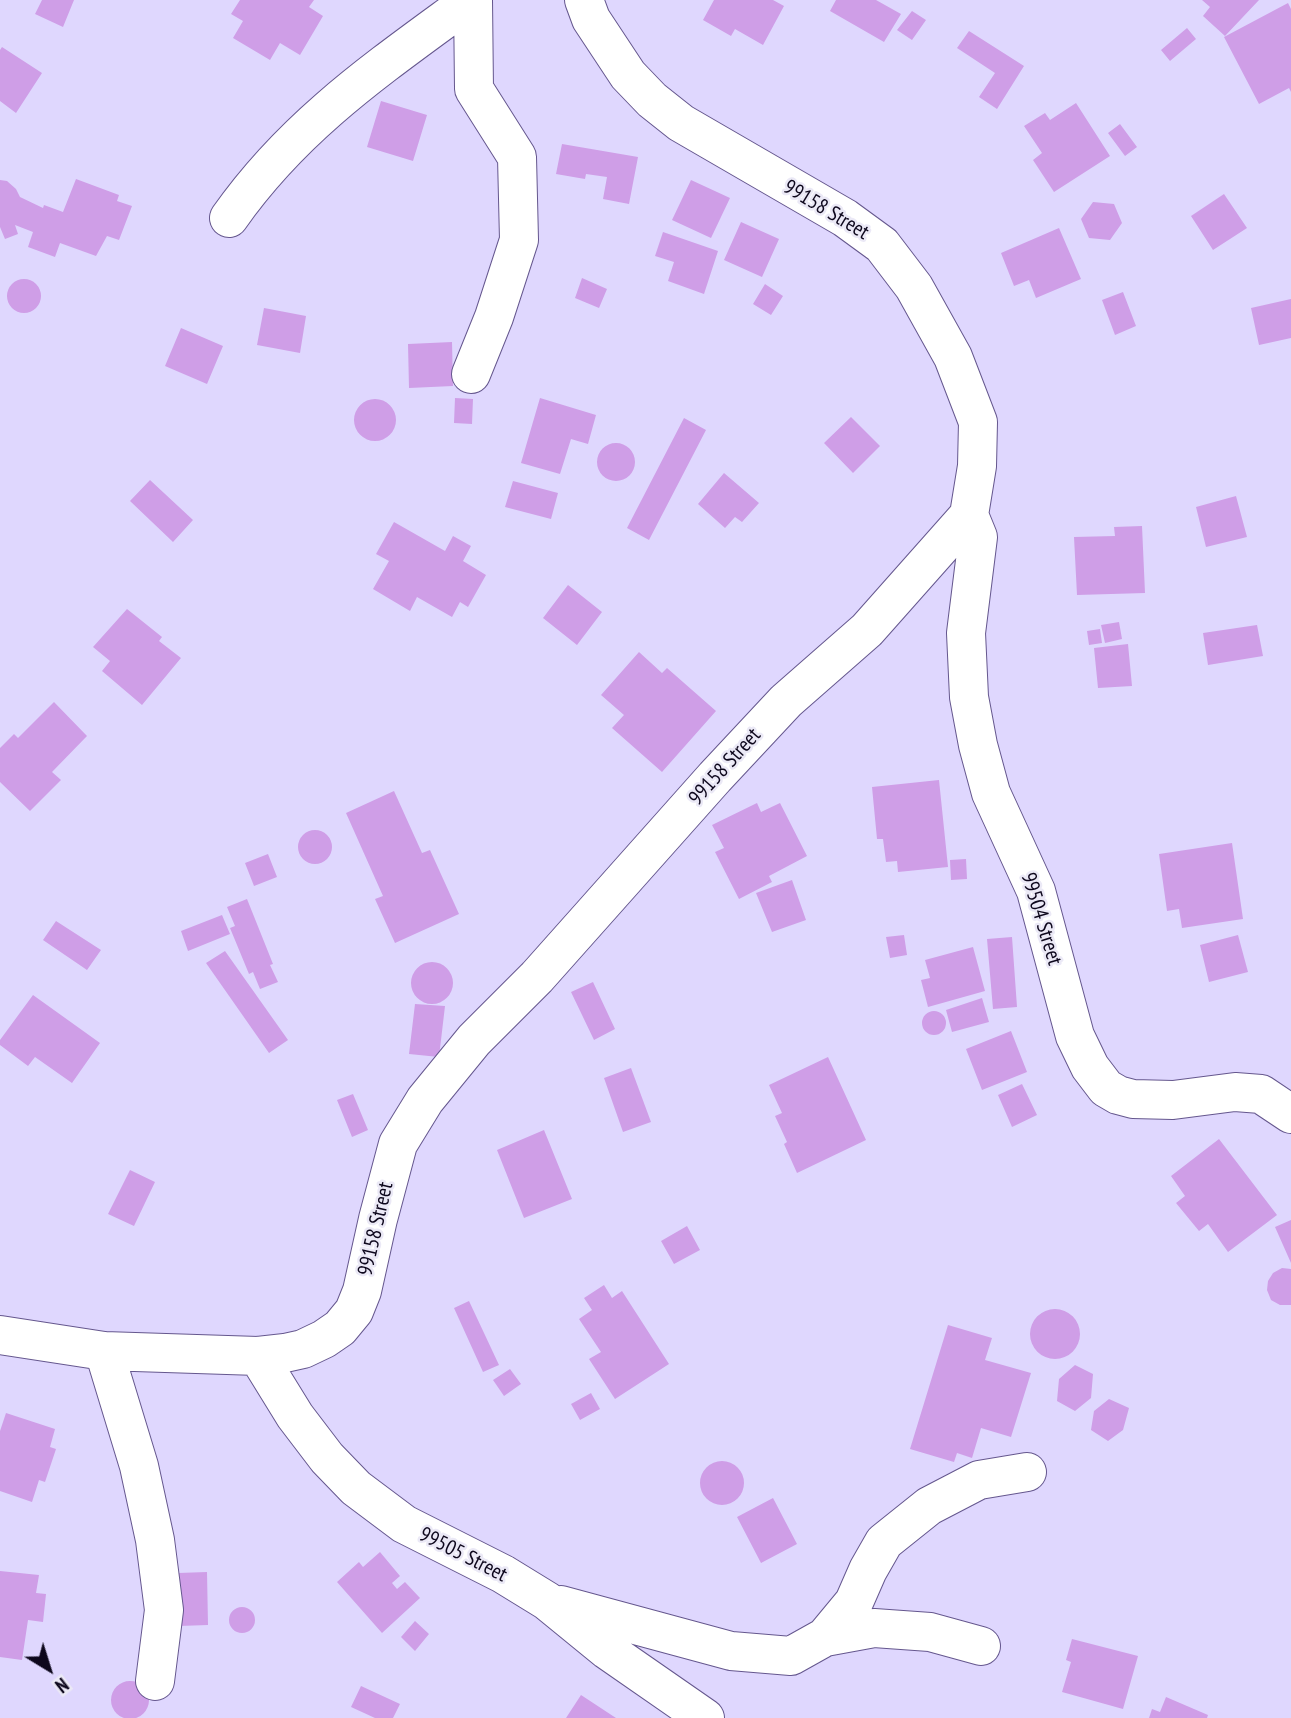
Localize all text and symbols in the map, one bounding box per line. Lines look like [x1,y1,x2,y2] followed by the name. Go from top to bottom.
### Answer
[779,175,873,245] street label: 99158 Street
[684,723,766,811] street label: 99158 Street
[1015,870,1067,968] street label: 99504 Street
[353,1180,399,1278] street label: 99158 Street
[415,1522,511,1588] street label: 99505 Street
[14,1634,84,1704] north arrow
[51,1673,73,1698] text: N

